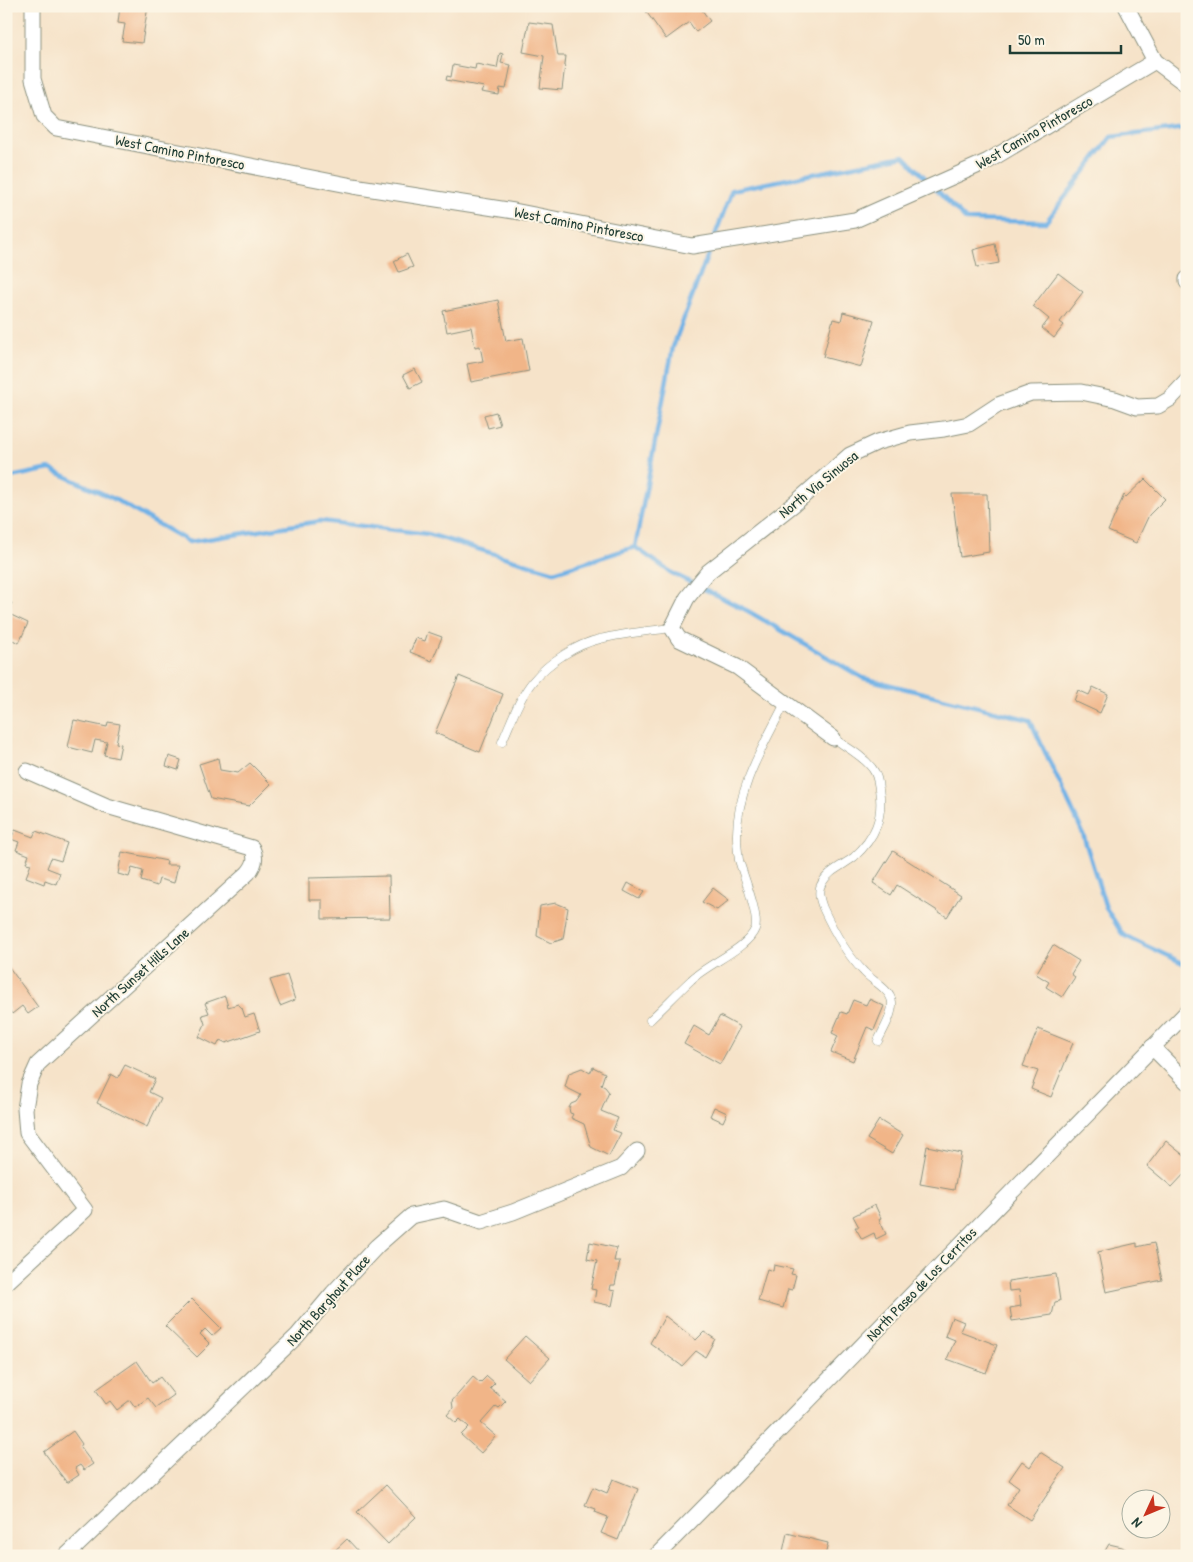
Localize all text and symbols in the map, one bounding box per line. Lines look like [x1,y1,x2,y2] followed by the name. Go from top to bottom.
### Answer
[1010,22,1122,54] scale bar
[1018,29,1045,50] text: 50 m
[972,90,1096,174] street label: West Camino Pintoresco
[113,129,247,175] street label: West Camino Pintoresco
[512,201,646,247] street label: West Camino Pintoresco
[774,445,862,523] street label: North Via Sinuosa
[87,922,193,1022] street label: North Sunset Hills Lane
[861,1222,981,1346] street label: North Paseo de Los Cerritos
[281,1250,375,1350] street label: North Barghout Place
[1120,1490,1170,1540] north arrow
[1126,1514,1146,1533] text: N

